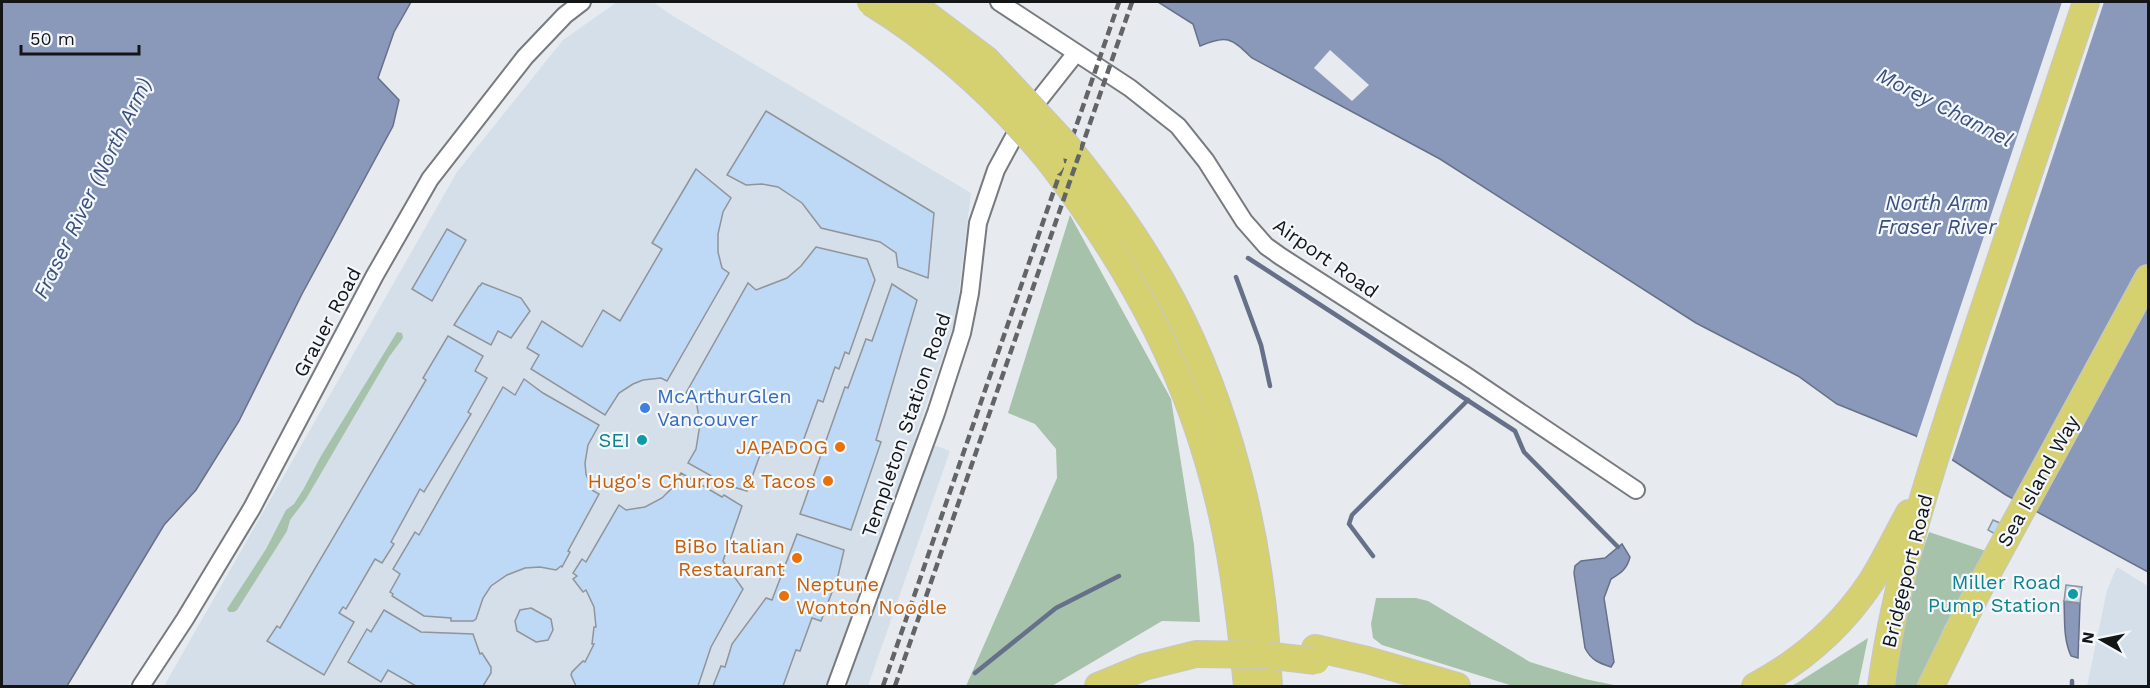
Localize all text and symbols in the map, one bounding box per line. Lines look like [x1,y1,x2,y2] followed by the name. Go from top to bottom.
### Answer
[21,18,140,56] scale bar
[30,28,75,49] text: 50 m
[1873,62,2017,152] water label: Morey Channel
[28,74,156,302] water label: Fraser River (North Arm)
[1877,190,1997,239] water label: North Arm Fraser River
[1269,213,1383,303] street label: Airport Road
[288,263,366,381] street label: Grauer Road
[856,310,956,540] street label: Templeton Station Road
[657,384,792,431] place label: McArthurGlen Vancouver
[638,401,652,415] marker: McArthurGlen Vancouver
[1992,411,2084,551] street label: Sea Island Way
[599,428,630,452] place label: SEI
[635,433,649,447] marker: SEI
[736,435,828,459] place label: JAPADOG
[833,440,847,454] marker: JAPADOG
[587,469,816,493] place label: Hugo's Churros & Tacos
[821,474,835,488] marker: Hugo's Churros & Tacos
[1876,492,1938,650] street label: Bridgeport Road
[674,534,786,581] place label: BiBo Italian Restaurant
[790,551,804,565] marker: BiBo Italian Restaurant
[1928,570,2061,617] place label: Miller Road Pump Station
[796,572,947,619] place label: Neptune Wonton Noodle
[2066,587,2080,601] marker: Miller Road Pump Station
[777,589,791,603] marker: Neptune Wonton Noodle
[2072,610,2132,670] north arrow
[2077,630,2098,645] text: N

